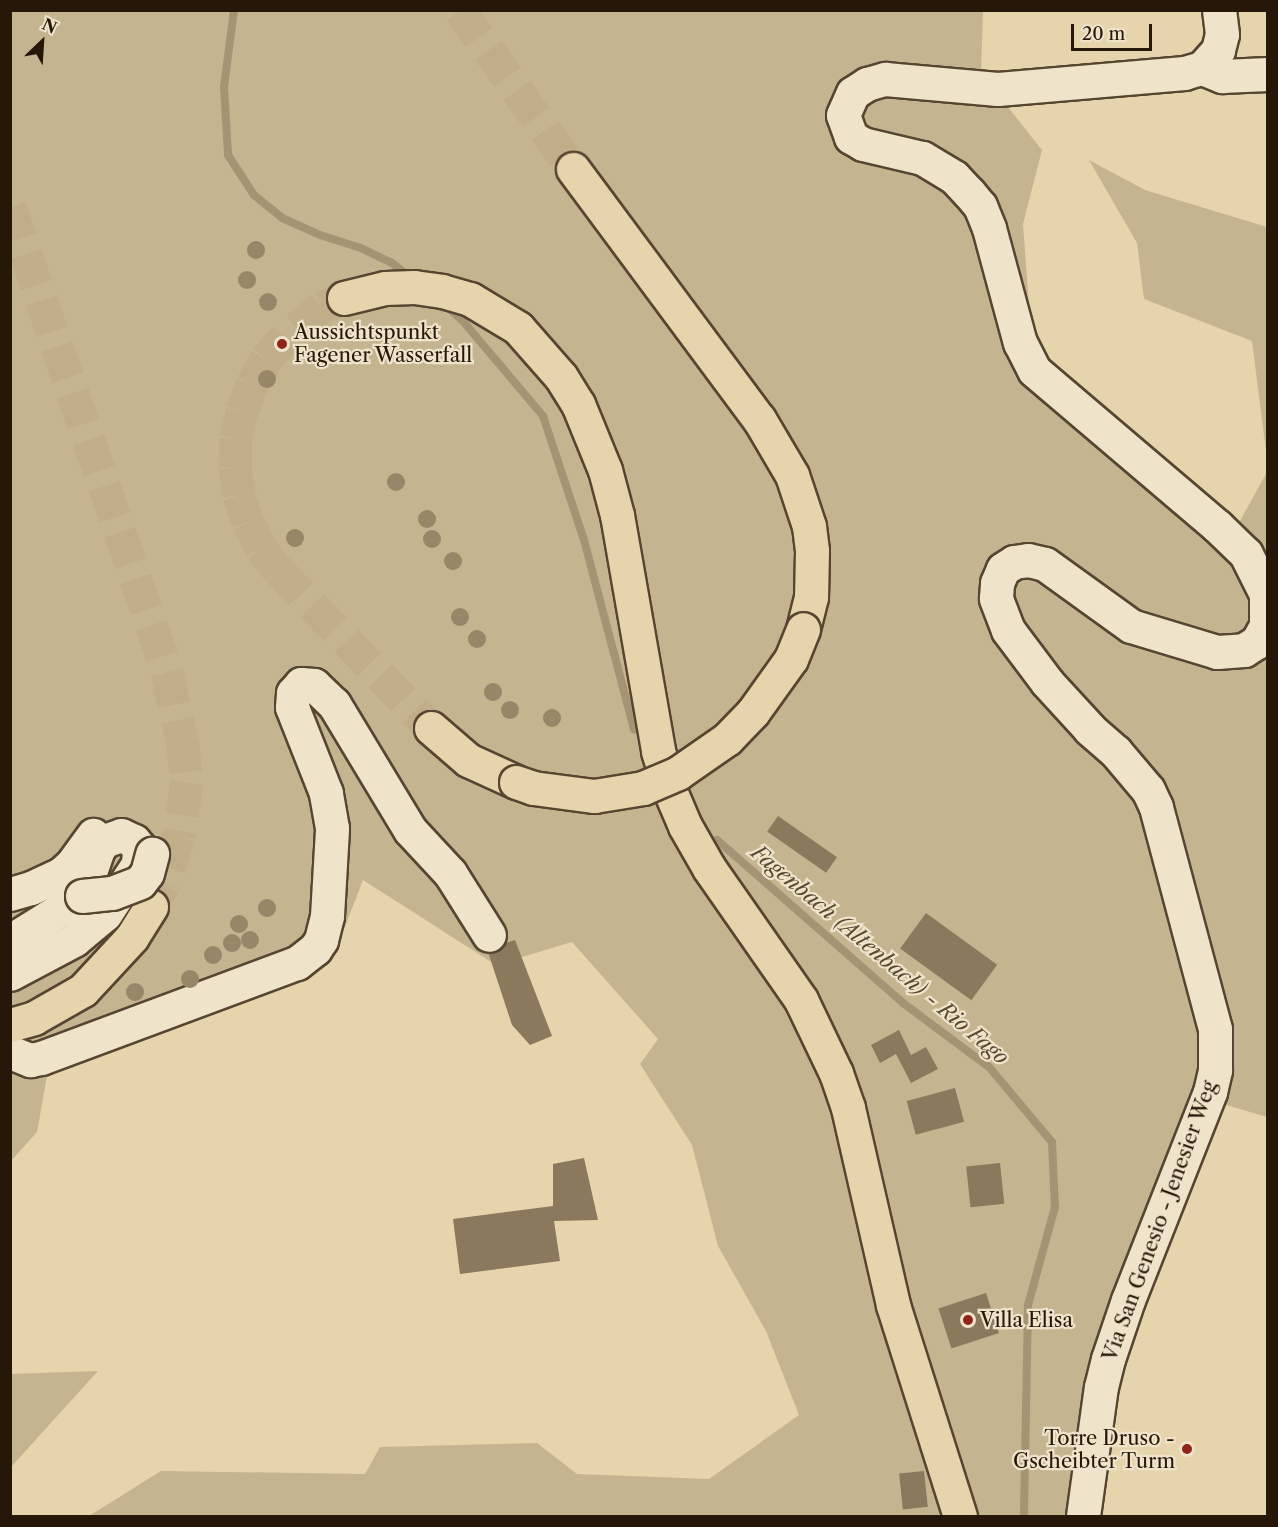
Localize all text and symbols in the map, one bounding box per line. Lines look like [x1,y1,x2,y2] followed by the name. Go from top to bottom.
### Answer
[12,12,72,72] north arrow
[1074,12,1155,50] scale bar
[39,14,60,38] text: N
[1082,23,1125,45] text: 20 m
[294,320,473,367] place label: Aussichtspunkt Fagener Wasserfall
[275,337,289,351] marker: Aussichtspunkt Fagener Wasserfall
[746,840,1014,1070] water label: Fagenbach (Altenbach) - Rio Fago
[1098,1077,1222,1365] street label: Via San Genesio - Jenesier Weg
[980,1308,1073,1332] place label: Villa Elisa
[961,1313,975,1327] marker: Villa Elisa
[1012,1426,1175,1473] place label: Torre Druso - Gscheibter Turm
[1180,1442,1194,1456] marker: Torre Druso - Gscheibter Turm

